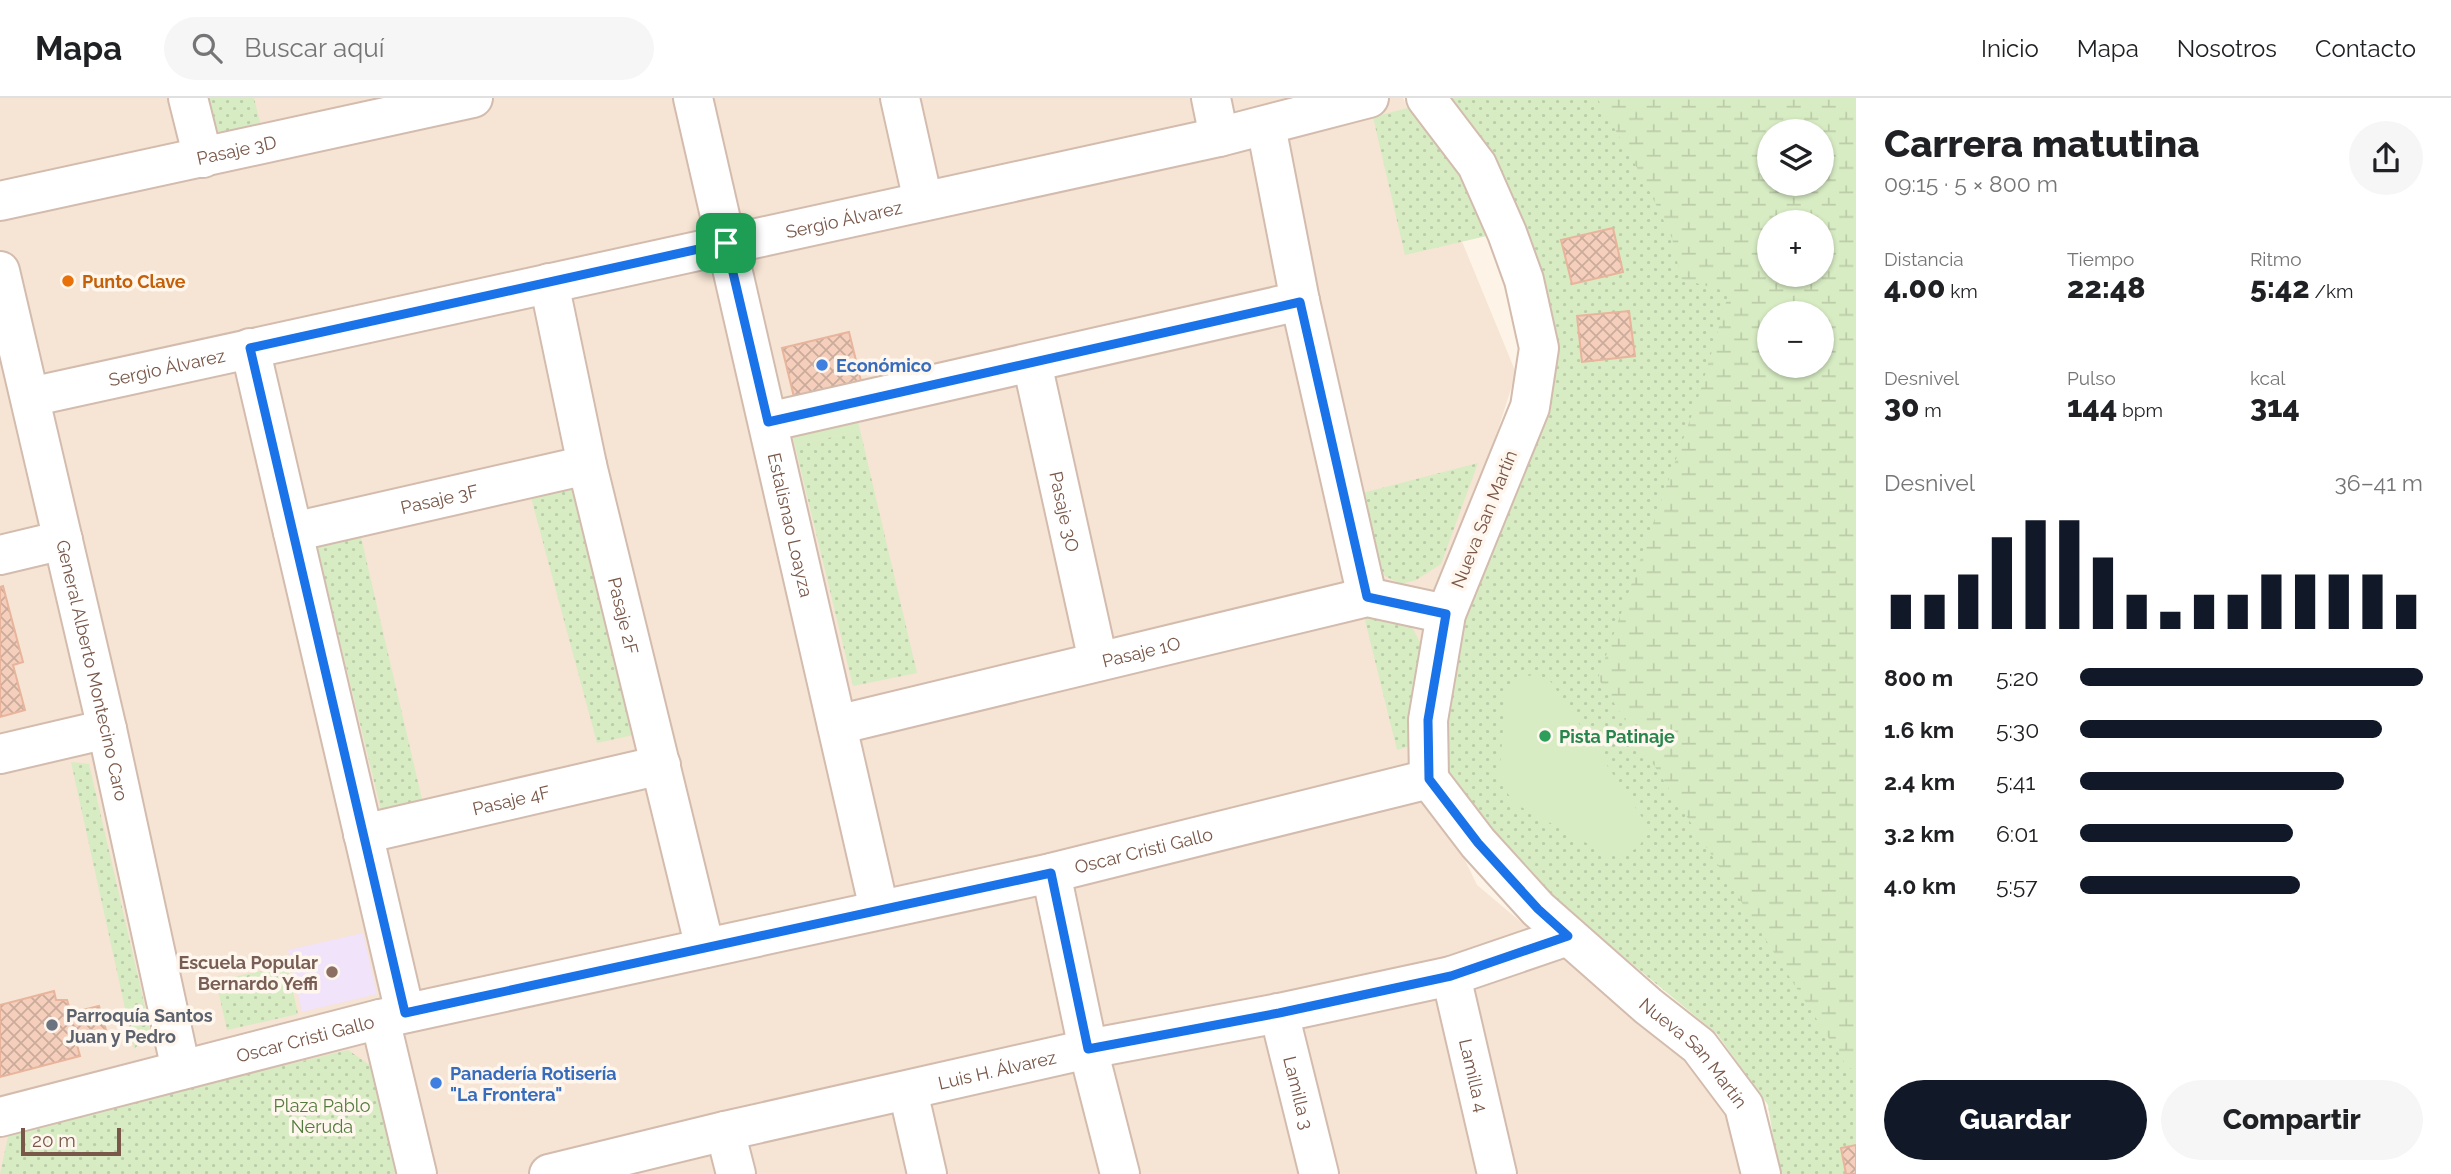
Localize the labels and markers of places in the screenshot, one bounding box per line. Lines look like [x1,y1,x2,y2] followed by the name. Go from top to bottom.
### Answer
[696,213,756,273] pin
[82,271,186,292] place label: Punto Clave
[60,273,76,289] marker: Punto Clave
[836,355,932,376] place label: Económico
[814,357,830,373] marker: Económico
[1559,726,1675,747] place label: Pista Patinaje
[1537,728,1553,744] marker: Pista Patinaje
[178,952,318,994] place label: Escuela Popular Bernardo Yeffi
[324,964,340,980] marker: Escuela Popular Bernardo Yeffi
[66,1005,213,1047] place label: Parroquía Santos Juan y Pedro
[44,1017,60,1033] marker: Parroquía Santos Juan y Pedro
[450,1063,617,1105] place label: Panadería Rotisería "La Frontera"
[428,1075,444,1091] marker: Panadería Rotisería "La Frontera"

